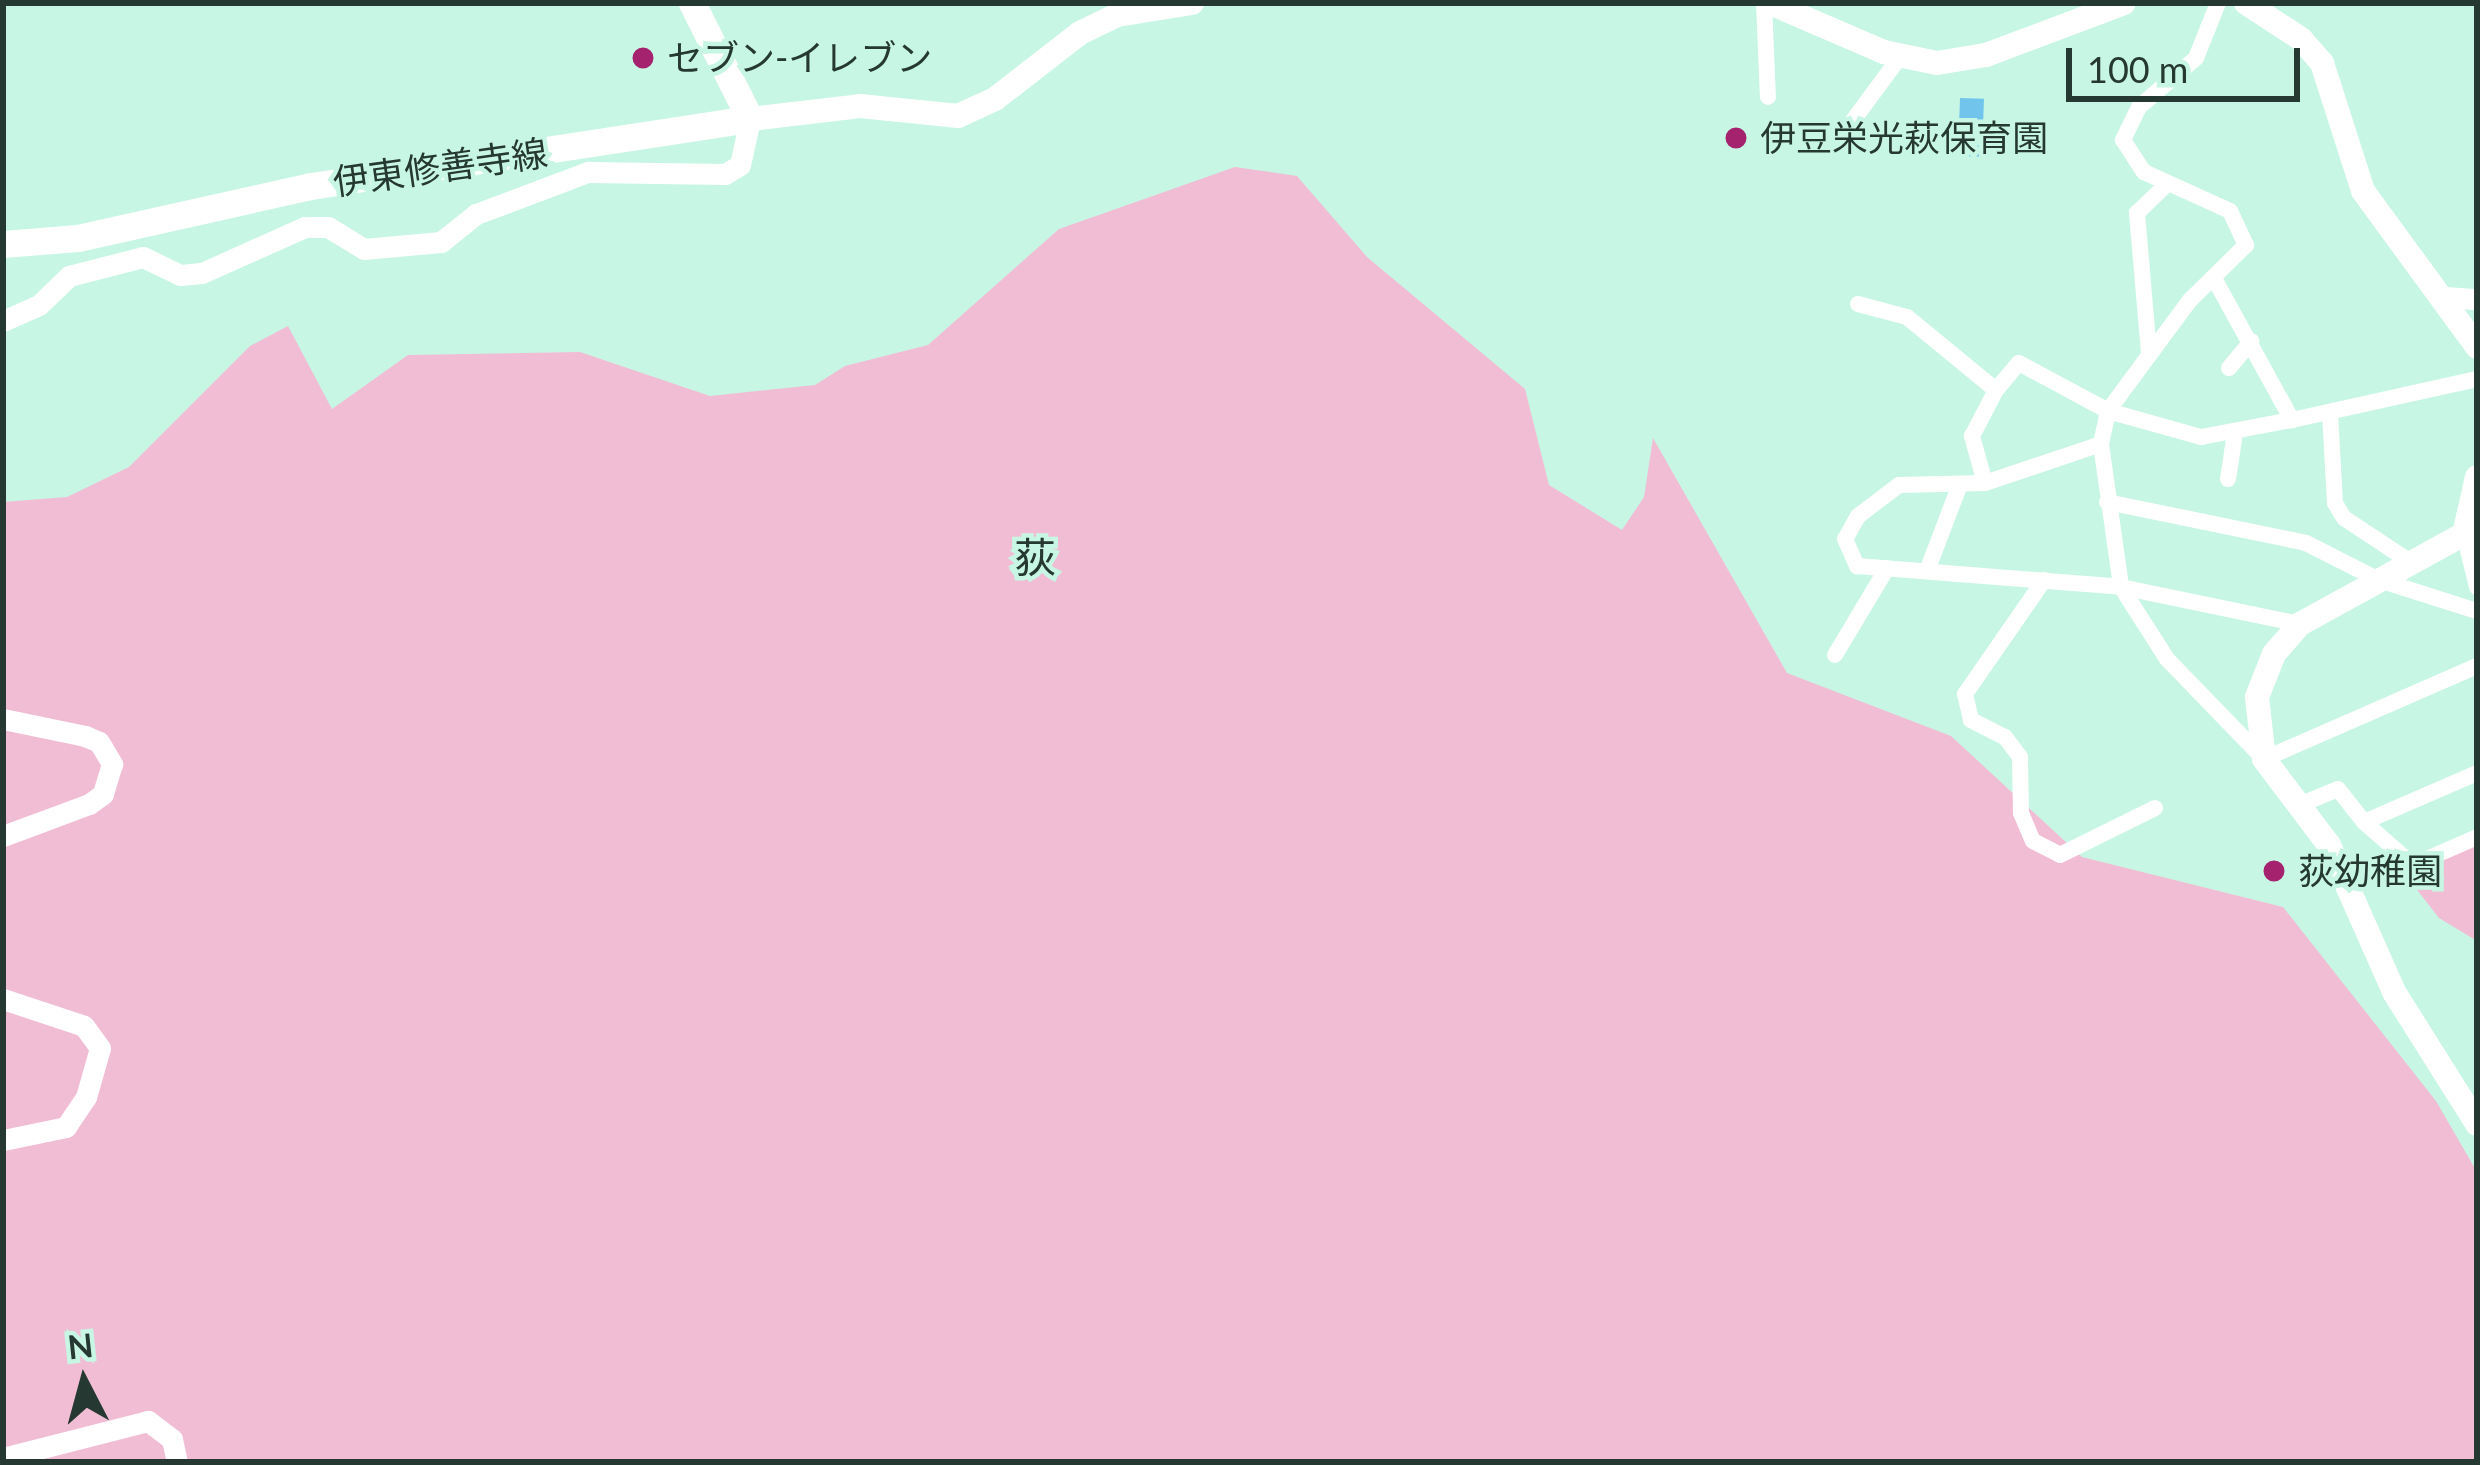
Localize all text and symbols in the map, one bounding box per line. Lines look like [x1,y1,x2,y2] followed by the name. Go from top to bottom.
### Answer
[2072,24,2306,98] scale bar
[667,36,932,80] place label: セブン-イレブン
[630,45,656,71] marker: セブン-イレブン
[2087,47,2188,91] text: 100 m
[1760,116,2048,160] place label: 伊豆栄光萩保育園
[1723,125,1749,151] marker: 伊豆栄光萩保育園
[330,131,550,203] street label: 伊東修善寺線
[1014,532,1056,582] district label: 荻
[2298,849,2442,893] place label: 荻幼稚園
[2261,858,2287,884] marker: 荻幼稚園
[24,1321,144,1441] north arrow
[65,1324,95,1366] text: N

